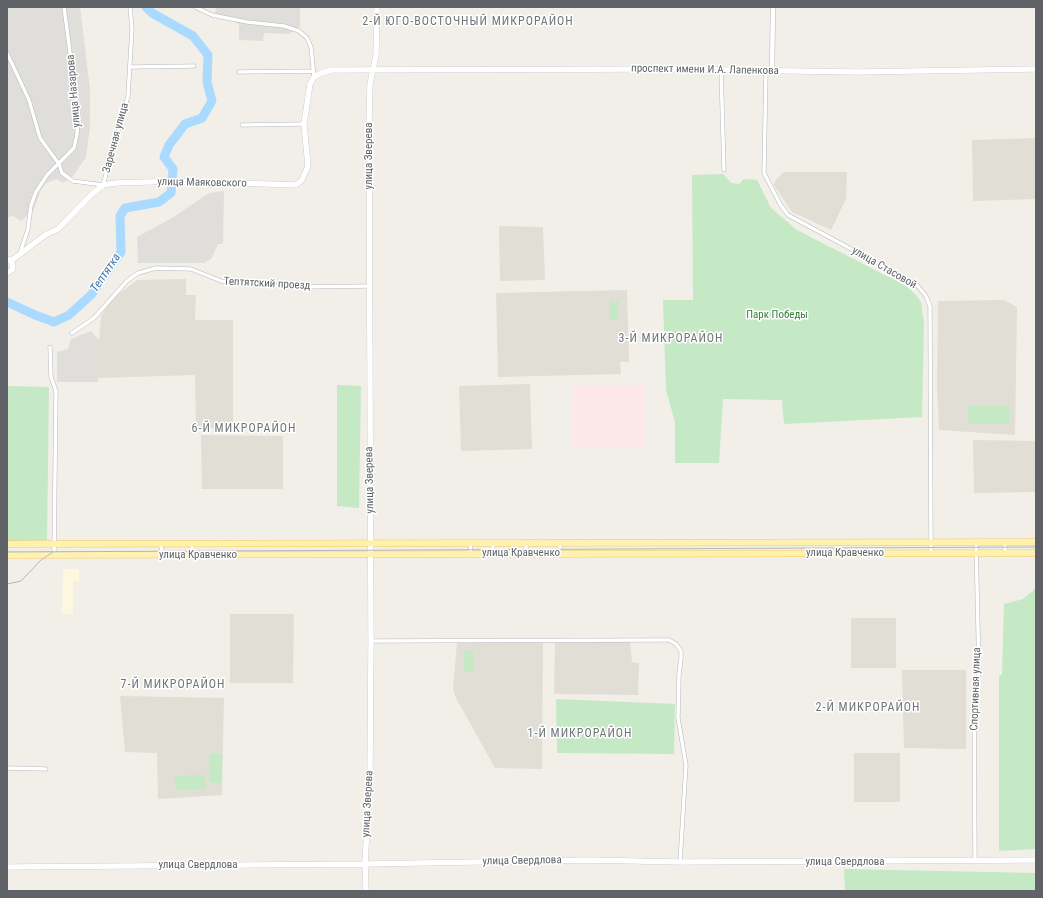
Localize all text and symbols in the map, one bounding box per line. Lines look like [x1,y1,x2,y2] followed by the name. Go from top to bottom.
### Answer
[362,15,574,29] district label: 2-Й ЮГО-ВОСТОЧНЫЙ МИКРОРАЙОН
[64,54,84,128] street label: улица Назарова
[631,62,779,78] street label: проспект имени И.А. Лапенкова
[100,101,132,175] street label: Заречная улица
[362,123,376,189] street label: улица Зверева
[157,176,247,190] street label: улица Маяковского
[849,244,919,292] street label: улица Стасовой
[88,251,124,295] water label: Тептятка
[223,275,311,293] street label: Тептятский проезд
[746,308,808,322] park label: Парк Победы
[618,332,724,346] district label: 3-Й МИКРОРАЙОН
[191,422,297,436] district label: 6-Й МИКРОРАЙОН
[363,446,377,514] street label: улица Зверева
[482,546,560,560] street label: улица Кравченко
[806,546,884,560] street label: улица Кравченко
[159,548,237,562] street label: улица Кравченко
[968,647,984,731] street label: Спортивная улица
[120,678,226,692] district label: 7-Й МИКРОРАЙОН
[815,701,921,715] district label: 2-Й МИКРОРАЙОН
[527,727,633,741] district label: 1-Й МИКРОРАЙОН
[360,770,376,838] street label: улица Зверева
[482,854,562,868] street label: улица Свердлова
[805,855,885,869] street label: улица Свердлова
[158,858,238,872] street label: улица Свердлова

